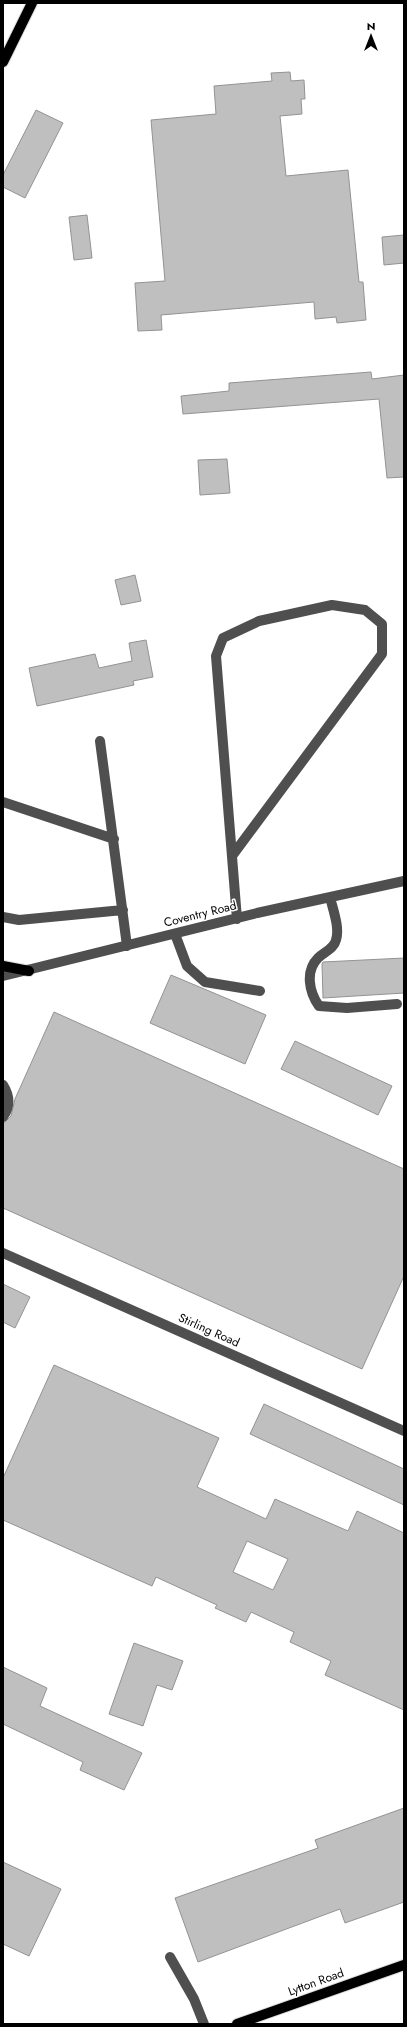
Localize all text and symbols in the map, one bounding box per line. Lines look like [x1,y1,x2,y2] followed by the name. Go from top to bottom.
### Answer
[351,16,391,56] north arrow
[367,18,375,34] text: N
[162,896,238,932] street label: Coventry Road
[176,1309,242,1351] street label: Stirling Road
[286,1964,346,2000] street label: Lytton Road

